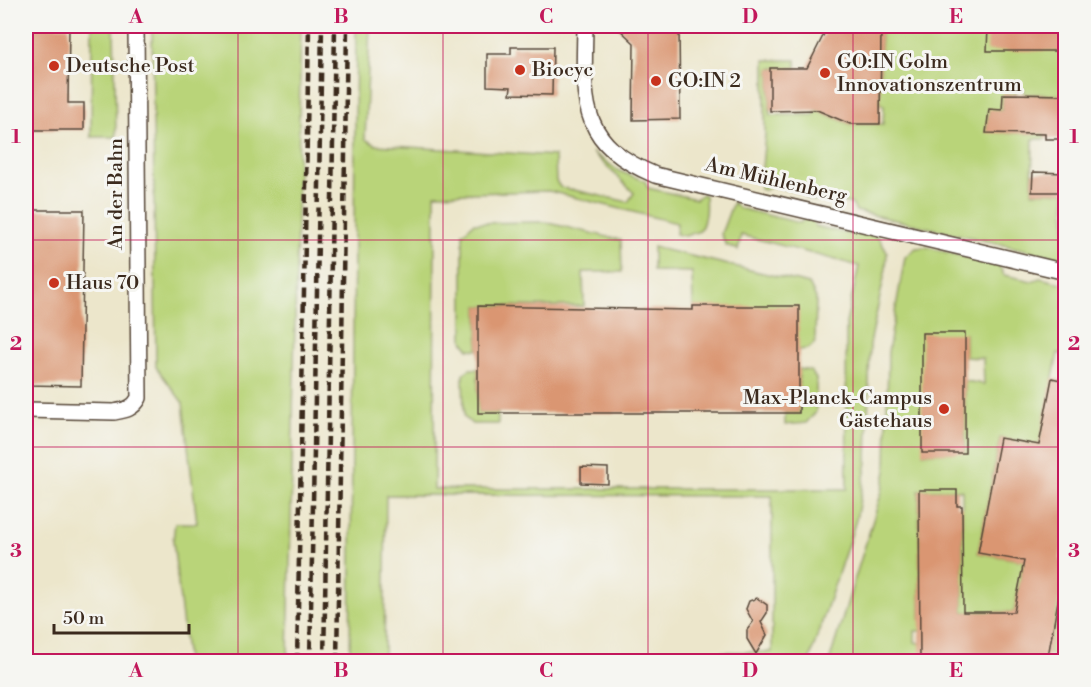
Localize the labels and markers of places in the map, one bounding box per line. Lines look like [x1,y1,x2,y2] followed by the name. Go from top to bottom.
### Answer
[837,50,1022,98] place label: GO:IN Golm Innovationszentrum
[66,54,195,79] place label: Deutsche Post
[531,58,593,83] place label: Biocyc
[47,59,61,73] marker: Deutsche Post
[513,63,527,77] marker: Biocyc
[818,66,832,80] marker: GO:IN Golm Innovationszentrum
[668,69,741,94] place label: GO:IN 2
[649,74,663,88] marker: GO:IN 2
[66,271,139,296] place label: Haus 70
[47,276,61,290] marker: Haus 70
[743,386,932,434] place label: Max-Planck-Campus Gästehaus
[937,402,951,416] marker: Max-Planck-Campus Gästehaus

